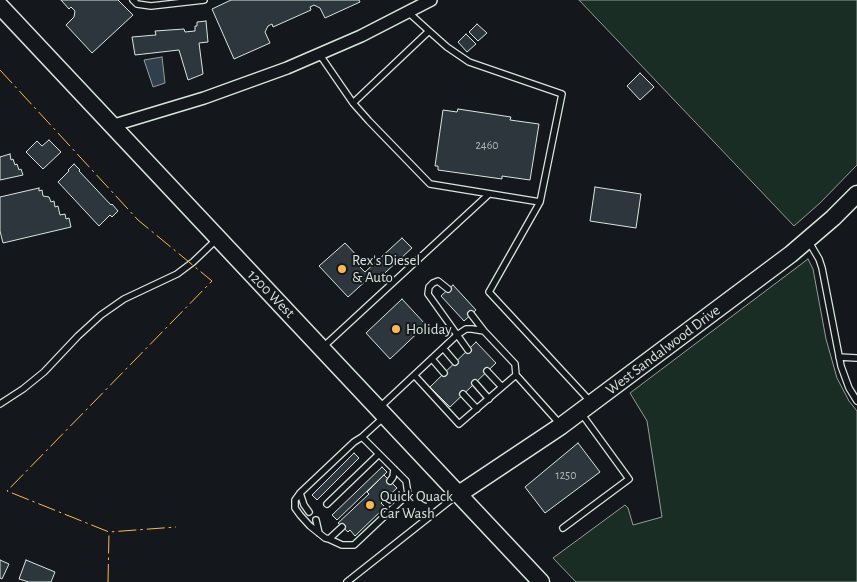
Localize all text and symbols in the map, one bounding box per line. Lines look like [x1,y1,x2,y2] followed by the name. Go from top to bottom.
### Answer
[475,138,499,152] house number: 2460
[352,251,420,286] place label: Rex's Diesel & Auto
[336,263,348,275] marker: Rex's Diesel & Auto
[244,266,298,322] street label: 1200 West
[602,301,724,399] street label: West Sandalwood Drive
[406,320,452,338] place label: Holiday
[390,323,402,335] marker: Holiday
[556,468,576,482] house number: 1250
[380,487,453,522] place label: Quick Quack Car Wash
[364,499,376,511] marker: Quick Quack Car Wash

